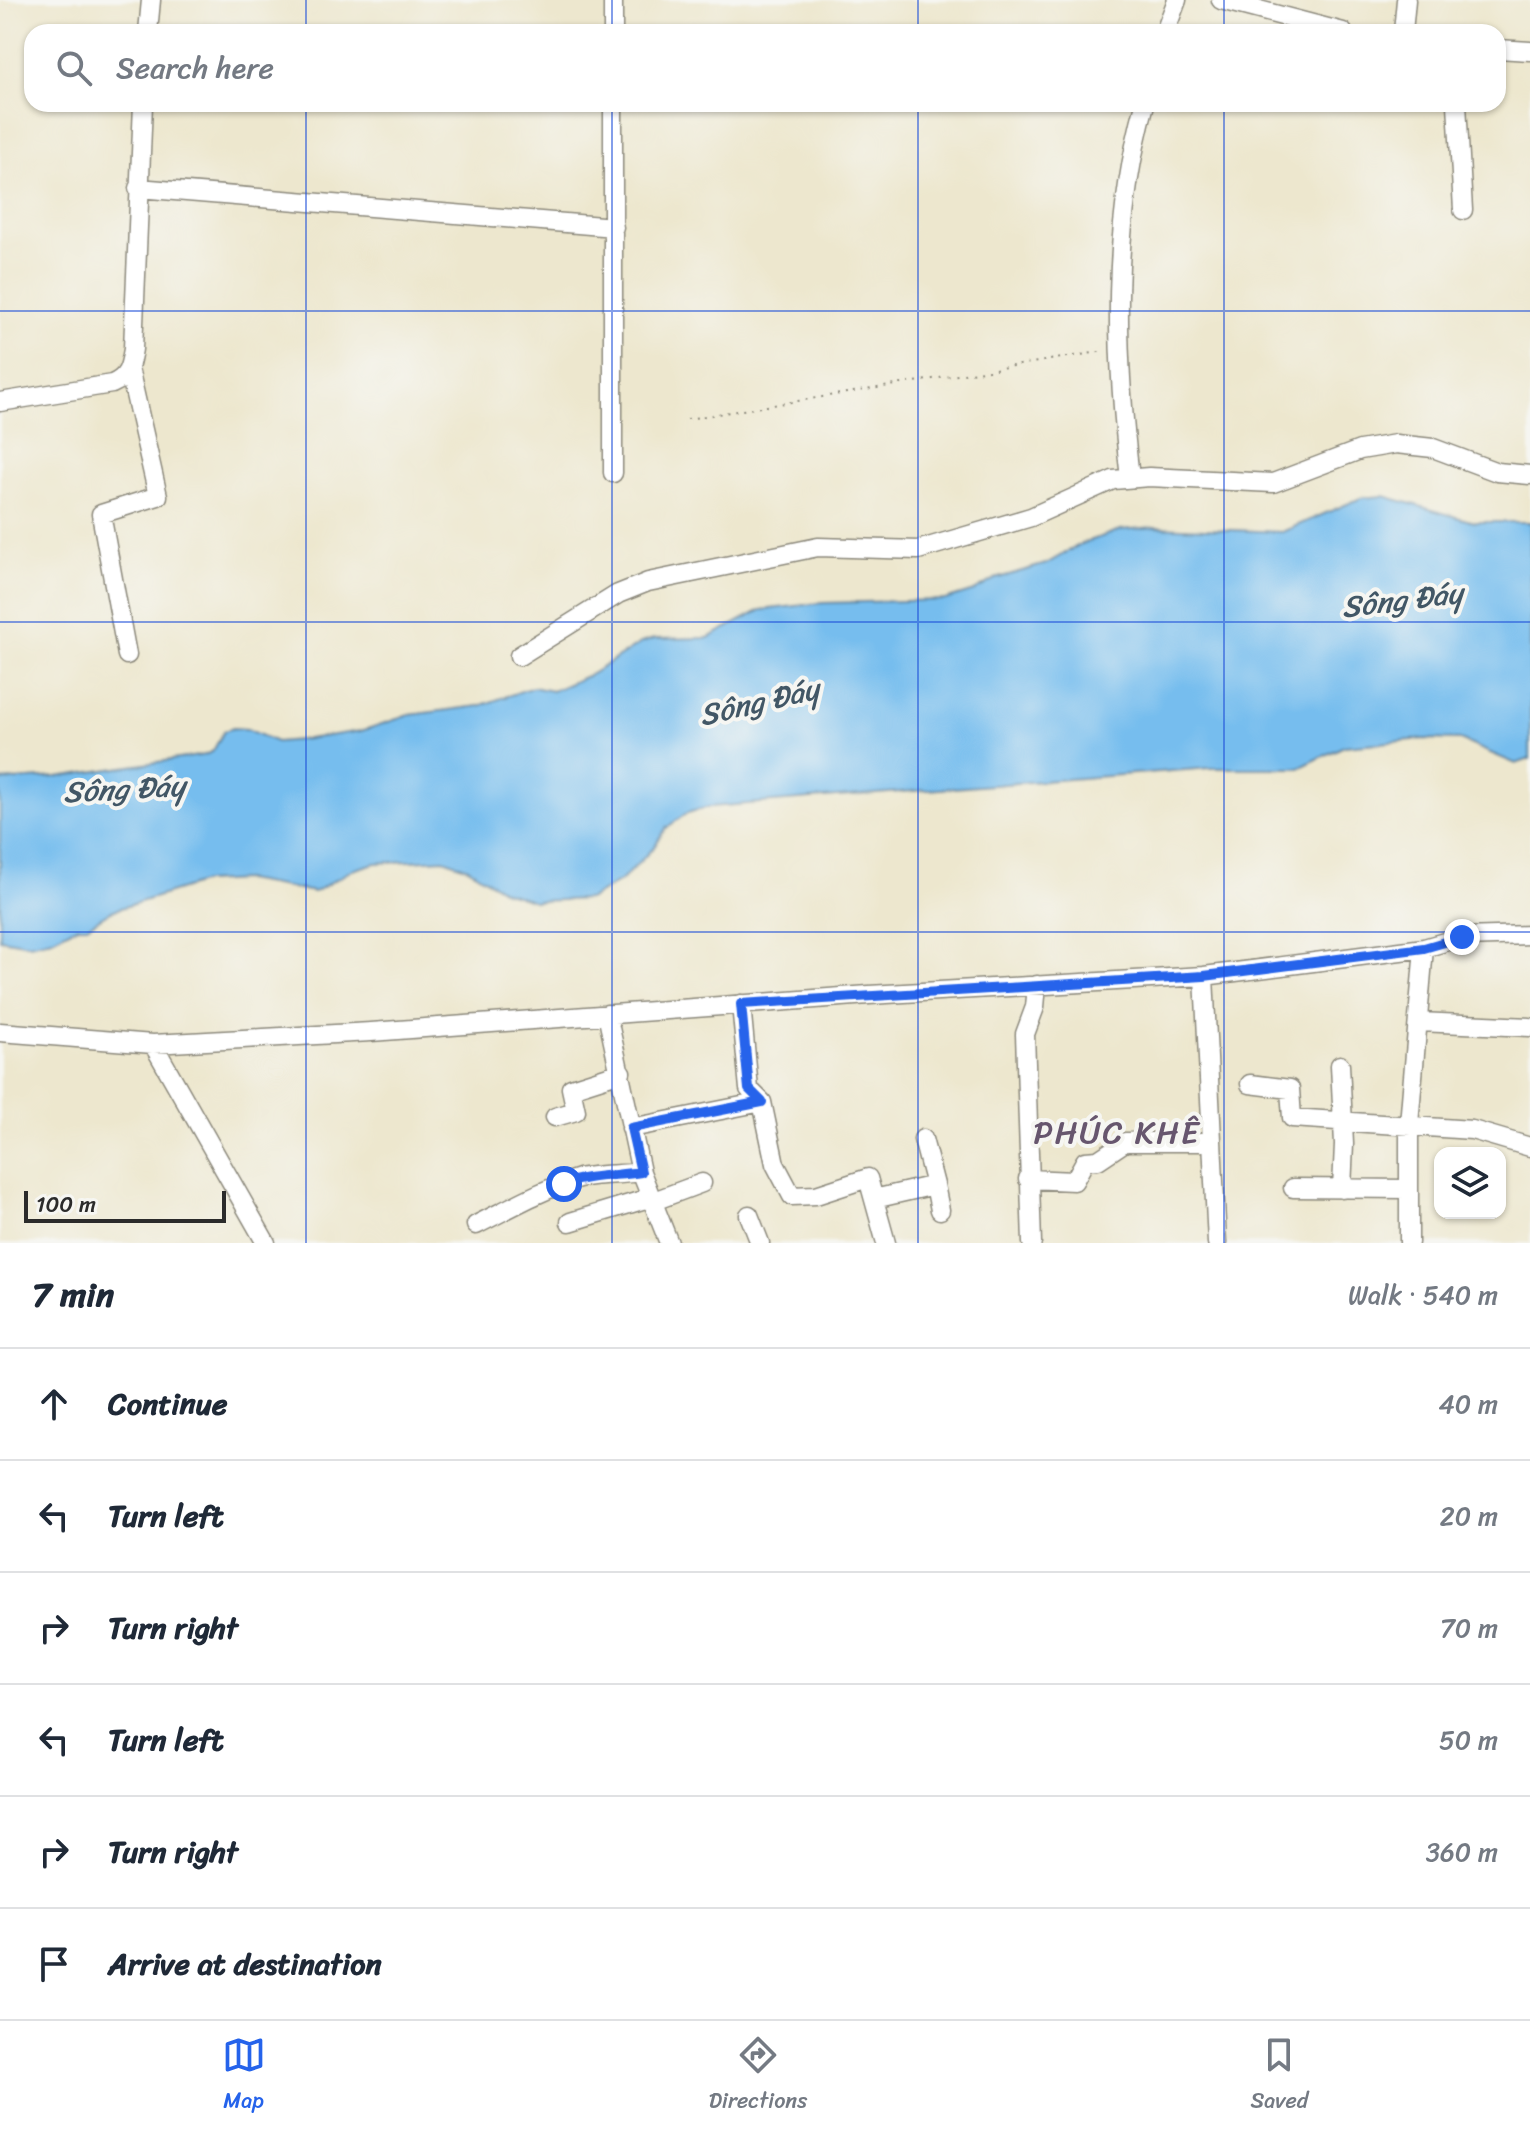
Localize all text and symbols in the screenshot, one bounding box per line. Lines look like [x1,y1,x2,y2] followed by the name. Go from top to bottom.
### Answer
[24,24,1506,112] search box
[116,41,274,95] text: Search here
[52,46,96,90] icon: search
[1338,565,1469,634] water label: Sông Đáy
[694,661,828,742] water label: Sông Đáy
[62,759,190,819] water label: Sông Đáy
[1444,919,1480,955] route end
[1033,1104,1201,1161] district label: PHÚC KHÊ
[1434,1147,1506,1219] map controls
[1434,1147,1506,1219] button: layers
[546,1166,582,1202] route start
[36,1185,96,1224] text: 100 m
[24,1187,226,1223] scale bar
[32,1265,114,1325] text: 7 min
[1348,1272,1498,1318] text: Walk · 540 m
[108,1377,227,1431] text: Continue
[1439,1381,1498,1427] text: 40 m
[32,1382,76,1426] icon: ahead
[108,1489,224,1543] text: Turn left
[1440,1493,1498,1539] text: 20 m
[32,1494,76,1538] icon: left
[108,1601,238,1655] text: Turn right
[1440,1605,1498,1651] text: 70 m
[32,1606,76,1650] icon: right
[108,1713,224,1767] text: Turn left
[1439,1717,1498,1763] text: 50 m
[32,1718,76,1762] icon: left
[108,1825,238,1879] text: Turn right
[1426,1829,1498,1875] text: 360 m
[32,1830,76,1874] icon: right
[108,1937,382,1991] text: Arrive at destination
[32,1942,76,1986] icon: arrive
[222,2033,266,2120] tab: Map
[709,2033,807,2120] tab: Directions
[1250,2033,1308,2120] tab: Saved

